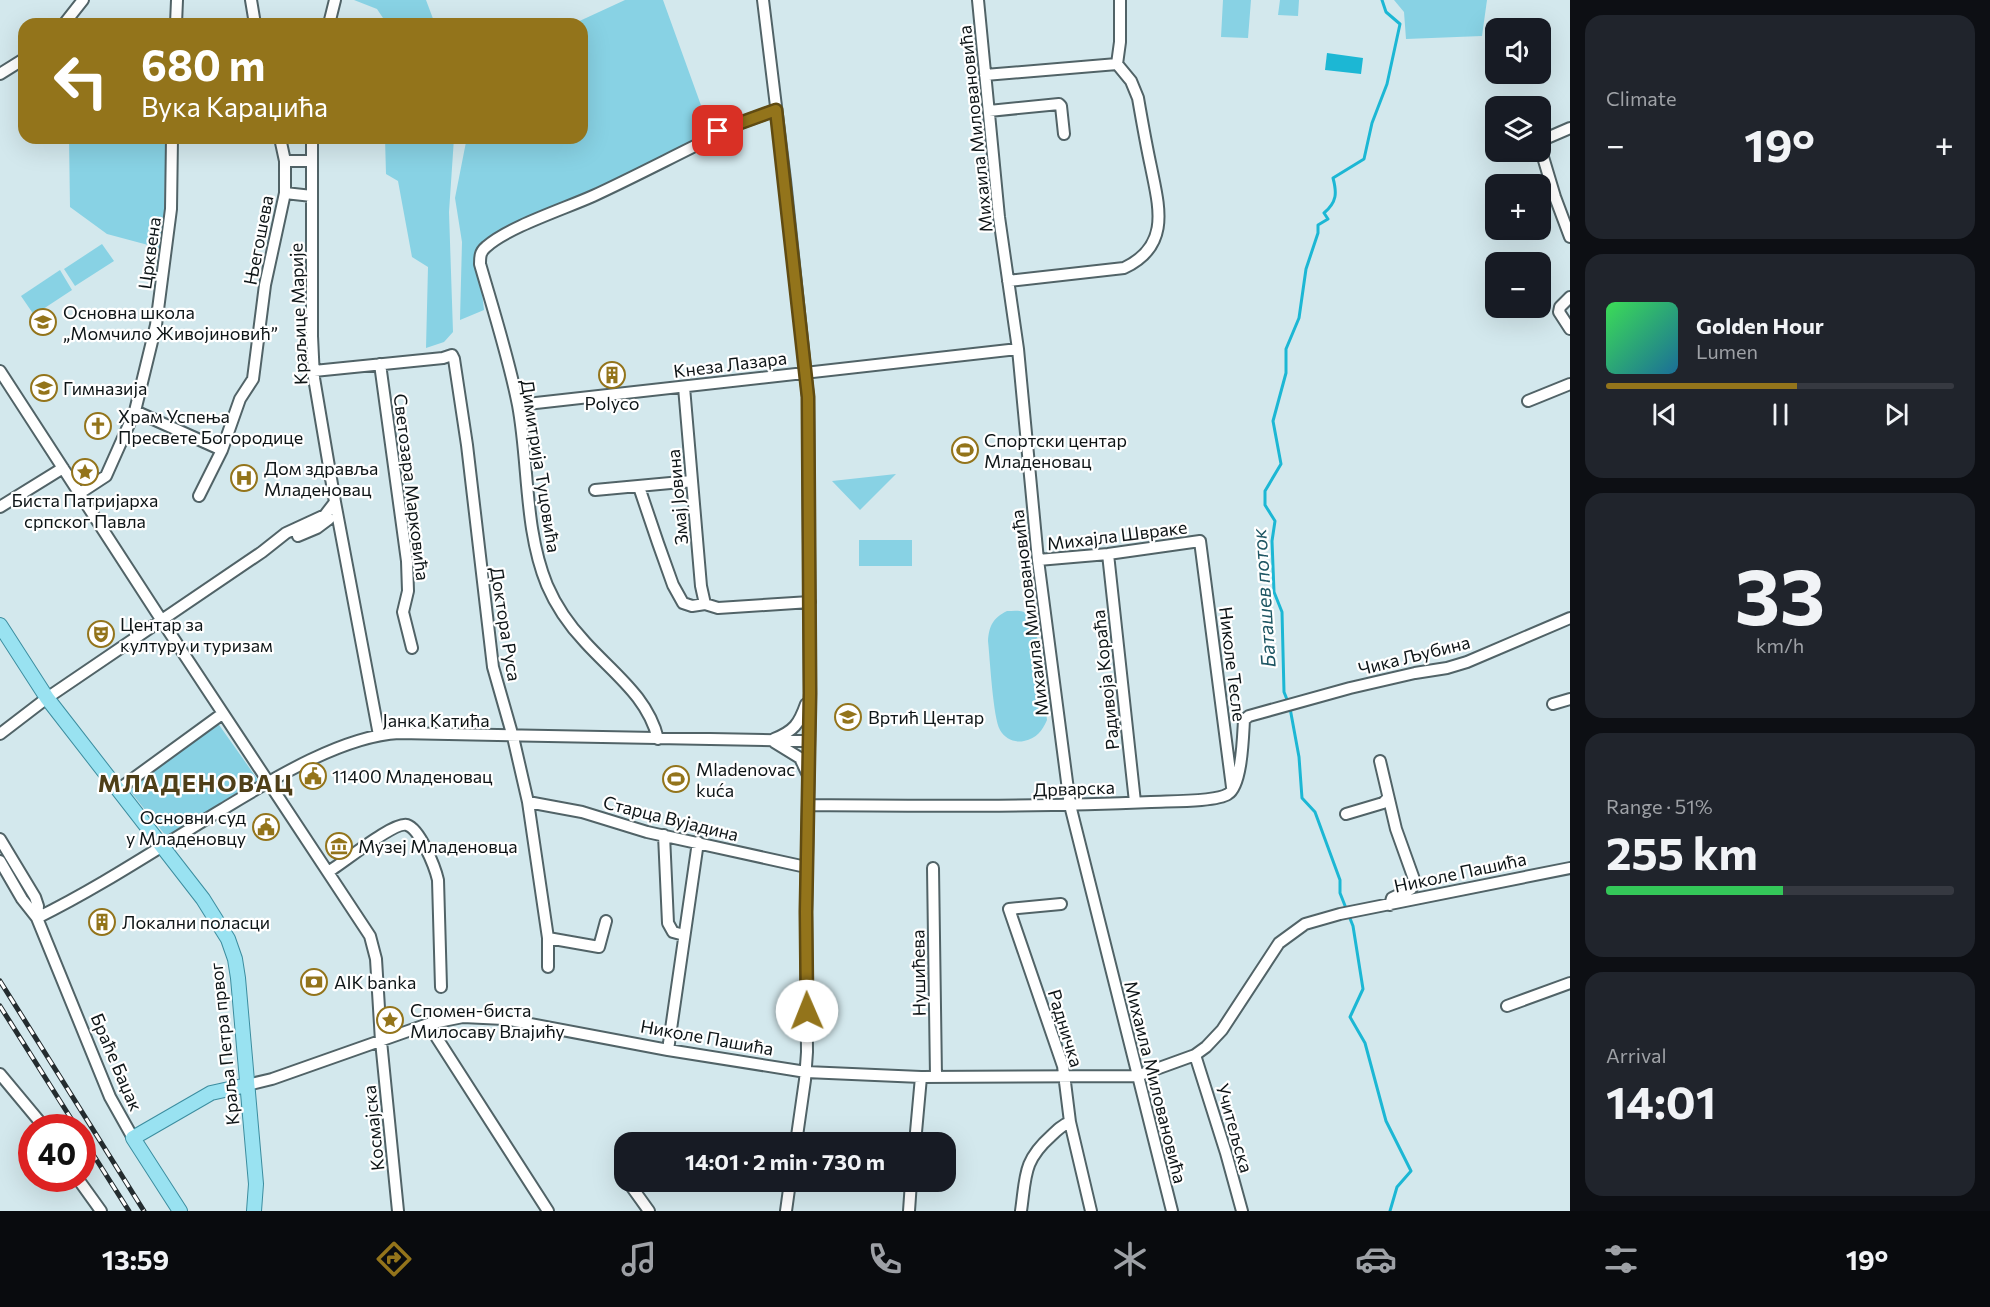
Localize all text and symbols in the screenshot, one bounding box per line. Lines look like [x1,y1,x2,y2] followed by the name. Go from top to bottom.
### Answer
[1485,18,1551,318] map controls
[1485,18,1551,84] button: sound
[953,24,997,234] street label: Михаила Миловановића
[141,38,265,90] text: 680 m
[42,42,120,120] icon: left
[1606,86,1676,110] text: Climate
[141,90,328,123] text: Вука Караџића
[1485,96,1551,162] button: layers
[692,105,743,156] pin
[701,114,734,147] icon: arrive
[1744,116,1815,171] text: 19°
[1606,123,1625,164] text: −
[1935,123,1954,164] text: +
[1485,174,1551,240] button: +
[239,193,277,287] street label: Његошева
[133,216,165,290] street label: Црквена
[285,243,311,385] street label: Краљице Марије
[1485,252,1551,318] button: −
[63,301,278,344] place label: Основна школа „Момчило Живојиновић”
[28,307,58,337] school or university icon: Основна школа „Момчило Живојиновић”
[1696,312,1824,339] text: Golden Hour
[1696,339,1758,363] text: Lumen
[672,346,788,382] street label: Кнеза Лазара
[597,360,627,390] building icon: Polyco
[29,373,59,403] school or university icon: Гимназија
[63,377,147,399] place label: Гимназија
[516,378,566,554] street label: Димитрија Туцовића
[390,392,434,582] street label: Светозара Марковића
[585,392,639,414] place label: Polyco
[1648,398,1681,431] icon: previous
[1764,398,1797,431] icon: pause
[1880,398,1913,431] icon: next
[118,405,303,448] place label: Храм Успења Пресвете Богородице
[83,411,113,441] church icon: Храм Успења Пресвете Богородице
[984,429,1127,472] place label: Спортски центар Младеновац
[950,435,980,465] sports icon: Спортски центар Младеновац
[662,448,692,546] street label: Змај Јовина
[70,457,100,487] place icon: Биста Патријарха српског Павла
[264,457,378,500] place label: Дом здравља Младеновац
[229,463,259,493] hospital icon: Дом здравља Младеновац
[12,489,158,532] place label: Биста Патријарха српског Павла
[1005,508,1053,718] street label: Михаила Миловановића
[1046,515,1188,555] street label: Михајла Швраке
[1246,526,1280,668] water label: Баташев поток
[1735,546,1825,641] text: 33
[486,565,526,683] street label: Доктора Руса
[1215,605,1251,723] street label: Николе Тесле
[1087,609,1123,751] street label: Радивоја Кораћа
[120,613,273,656] place label: Центар за културу и туризам
[86,619,116,649] theatre icon: Центар за културу и туризам
[1356,630,1472,680] street label: Чика Љубина
[1756,633,1804,657] text: km/h
[833,702,863,732] school or university icon: Вртић Центар
[868,706,984,728] place label: Вртић Центар
[382,709,490,731] street label: Јанка Катића
[696,758,795,801] place label: Mladenovac kuća
[298,761,328,791] public building icon: 11400 Младеновац
[661,764,691,794] sports icon: Mladenovac kuća
[332,765,493,787] place label: 11400 Младеновац
[98,768,294,797] district label: МЛАДЕНОВАЦ
[1033,776,1115,800] street label: Дрварска
[601,791,741,845] street label: Старца Вујадина
[1606,794,1713,818] text: Range · 51%
[126,806,246,849] place label: Основни суд у Младеновцу
[251,812,281,842] public building icon: Основни суд у Младеновцу
[1606,824,1758,879] text: 255 km
[324,831,354,861] museum icon: Музеј Младеновца
[358,835,518,857] place label: Музеј Младеновца
[1392,847,1528,897] street label: Николе Пашића
[87,907,117,937] building icon: Локални поласци
[122,911,270,933] place label: Локални поласци
[906,929,930,1017] street label: Нушићева
[205,961,243,1126] street label: Краља Петра првог
[299,967,329,997] bank icon: AIK banka
[334,971,417,993] place label: AIK banka
[1120,978,1192,1186] street label: Михаила Миловановића
[775,979,839,1043] position arrow
[1044,986,1088,1070] street label: Радничка
[410,999,565,1042] place label: Спомен-биста Милосаву Влајићу
[375,1005,405,1035] place icon: Спомен-биста Милосаву Влајићу
[87,1010,148,1115] street label: Браће Баџак
[639,1014,775,1060] street label: Николе Пашића
[1606,1043,1667,1067] text: Arrival
[1606,1073,1716,1128] text: 14:01
[1212,1081,1258,1175] street label: Учитељска
[358,1084,388,1172] street label: Космајска
[18,1114,96,1192] speed limit sign: 40
[685,1148,885,1175] text: 14:01 · 2 min · 730 m
[373,1238,415,1280] icon: directions
[618,1238,660,1280] icon: music
[864,1238,906,1280] icon: phone
[1109,1238,1151,1280] icon: climate
[1355,1238,1397,1280] icon: car
[1600,1238,1642,1280] icon: filters
[102,1243,169,1276] text: 13:59
[1846,1243,1888,1276] text: 19°

